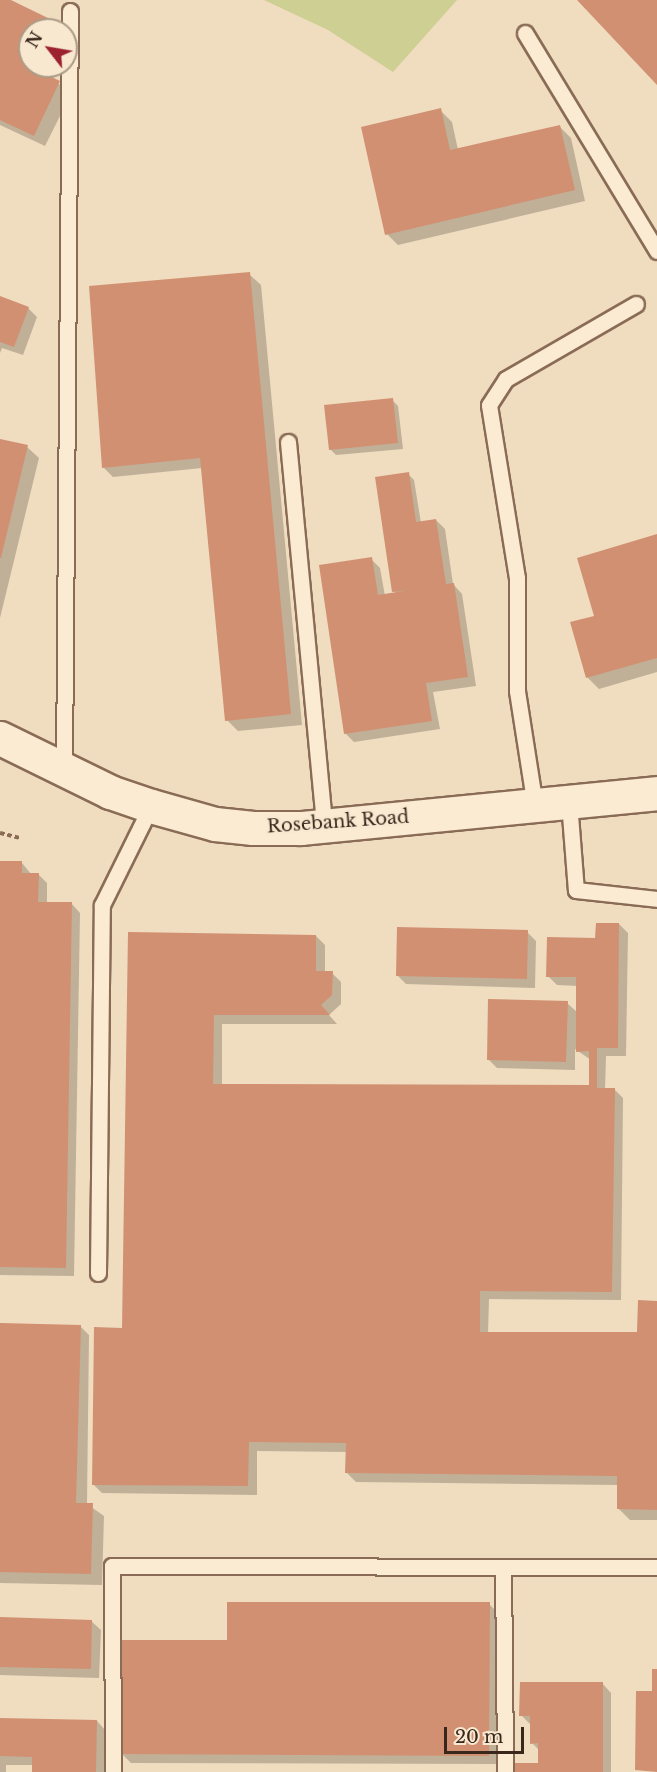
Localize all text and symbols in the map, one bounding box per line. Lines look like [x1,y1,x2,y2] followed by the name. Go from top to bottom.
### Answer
[18,18,78,78] north arrow
[22,28,47,51] text: N
[266,806,410,838] street label: Rosebank Road
[447,1715,526,1753] scale bar
[455,1726,503,1748] text: 20 m

